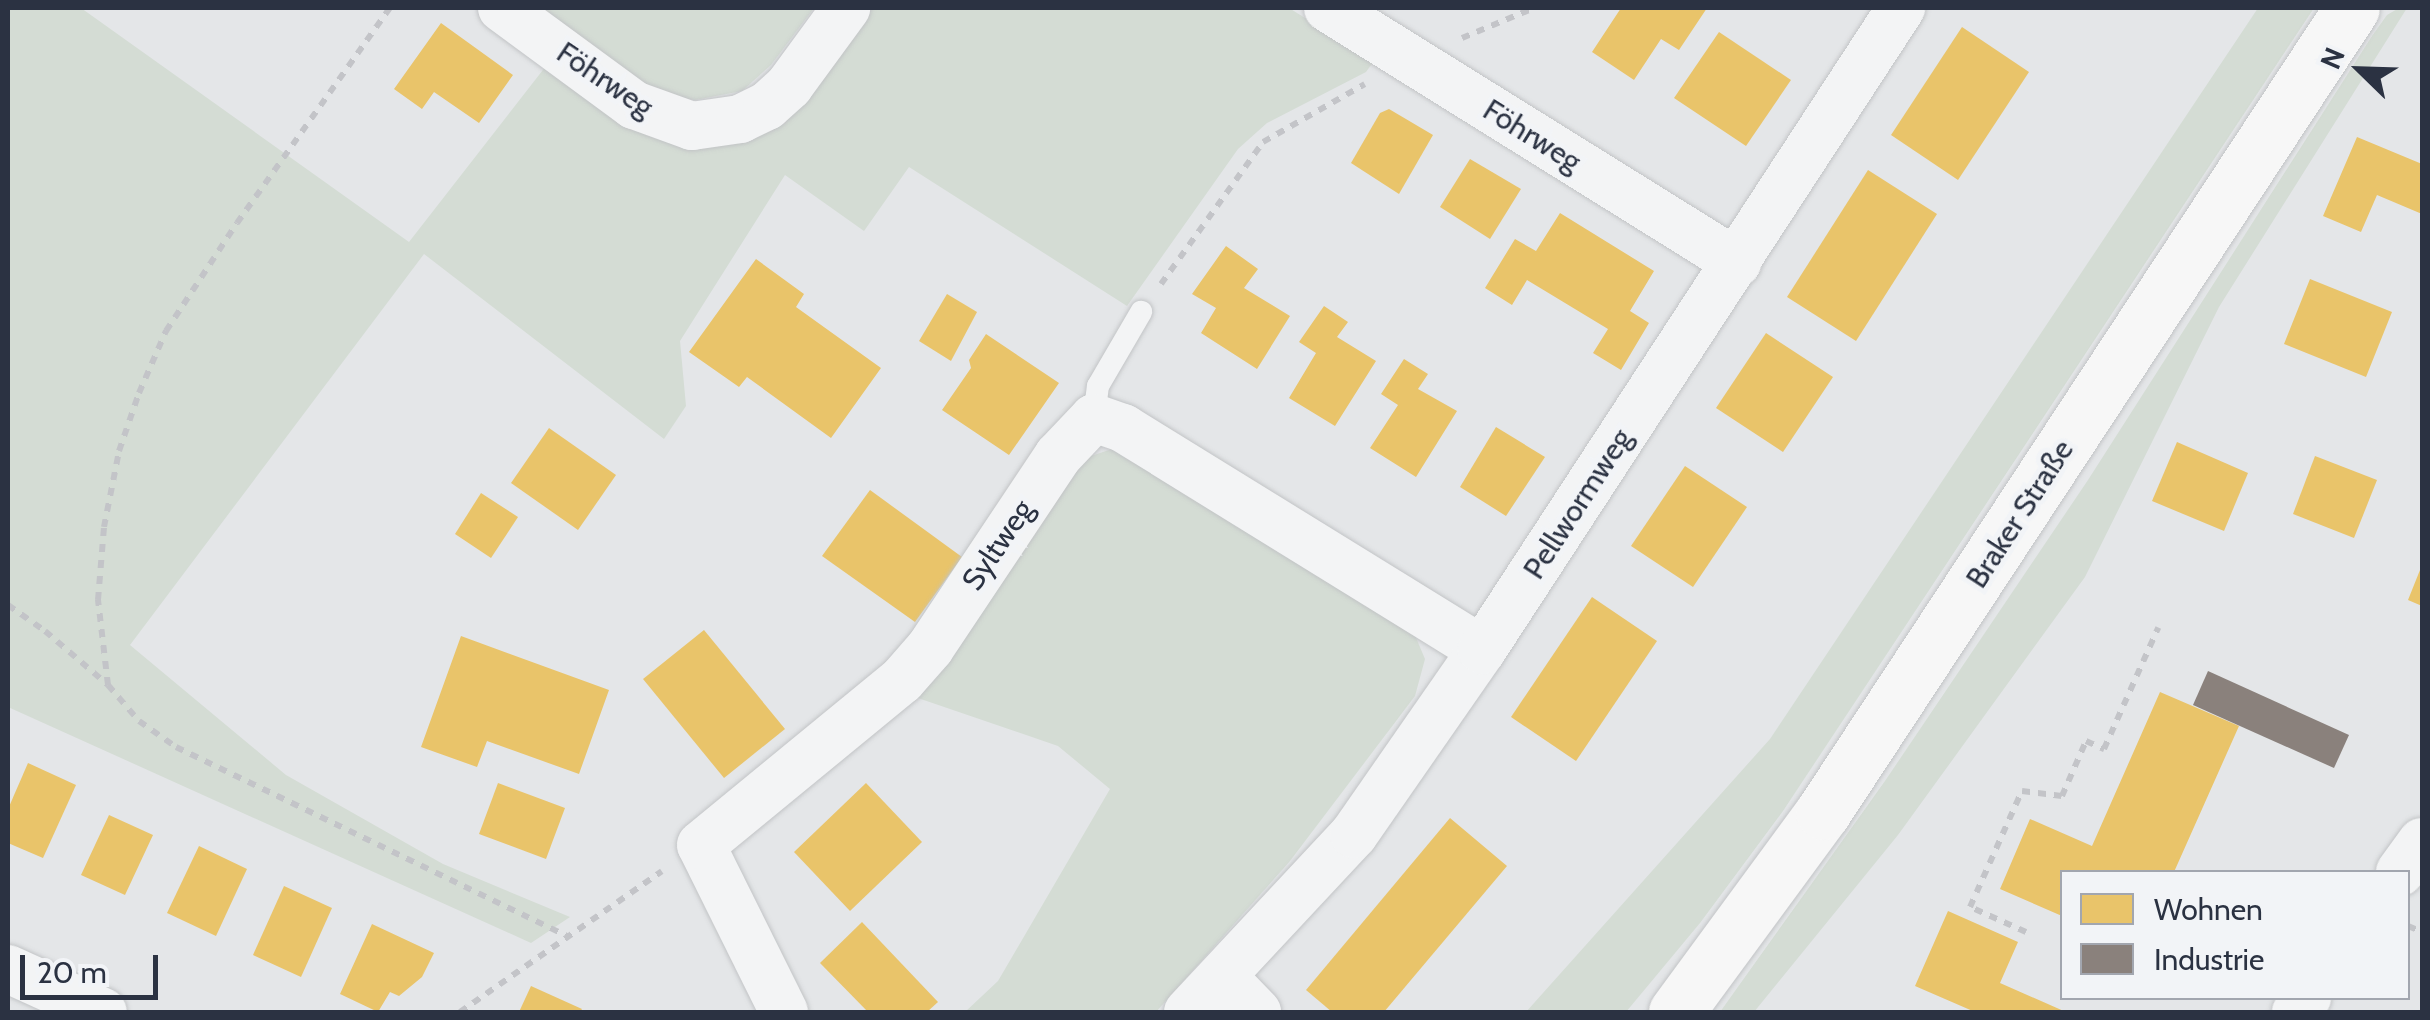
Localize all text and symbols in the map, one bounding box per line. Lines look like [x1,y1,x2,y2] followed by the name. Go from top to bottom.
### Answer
[2310,20,2410,120] north arrow
[550,35,660,125] street label: Föhrweg
[2313,43,2352,74] text: N
[1476,92,1588,180] street label: Föhrweg
[1516,422,1640,586] street label: Pellwormweg
[1959,433,2081,595] street label: Braker Straße
[955,493,1041,597] street label: Syltweg
[2060,870,2410,1000] legend
[2154,891,2263,928] text: Wohnen
[25,935,162,997] scale bar
[2154,941,2264,978] text: Industrie
[37,954,107,991] text: 20 m

